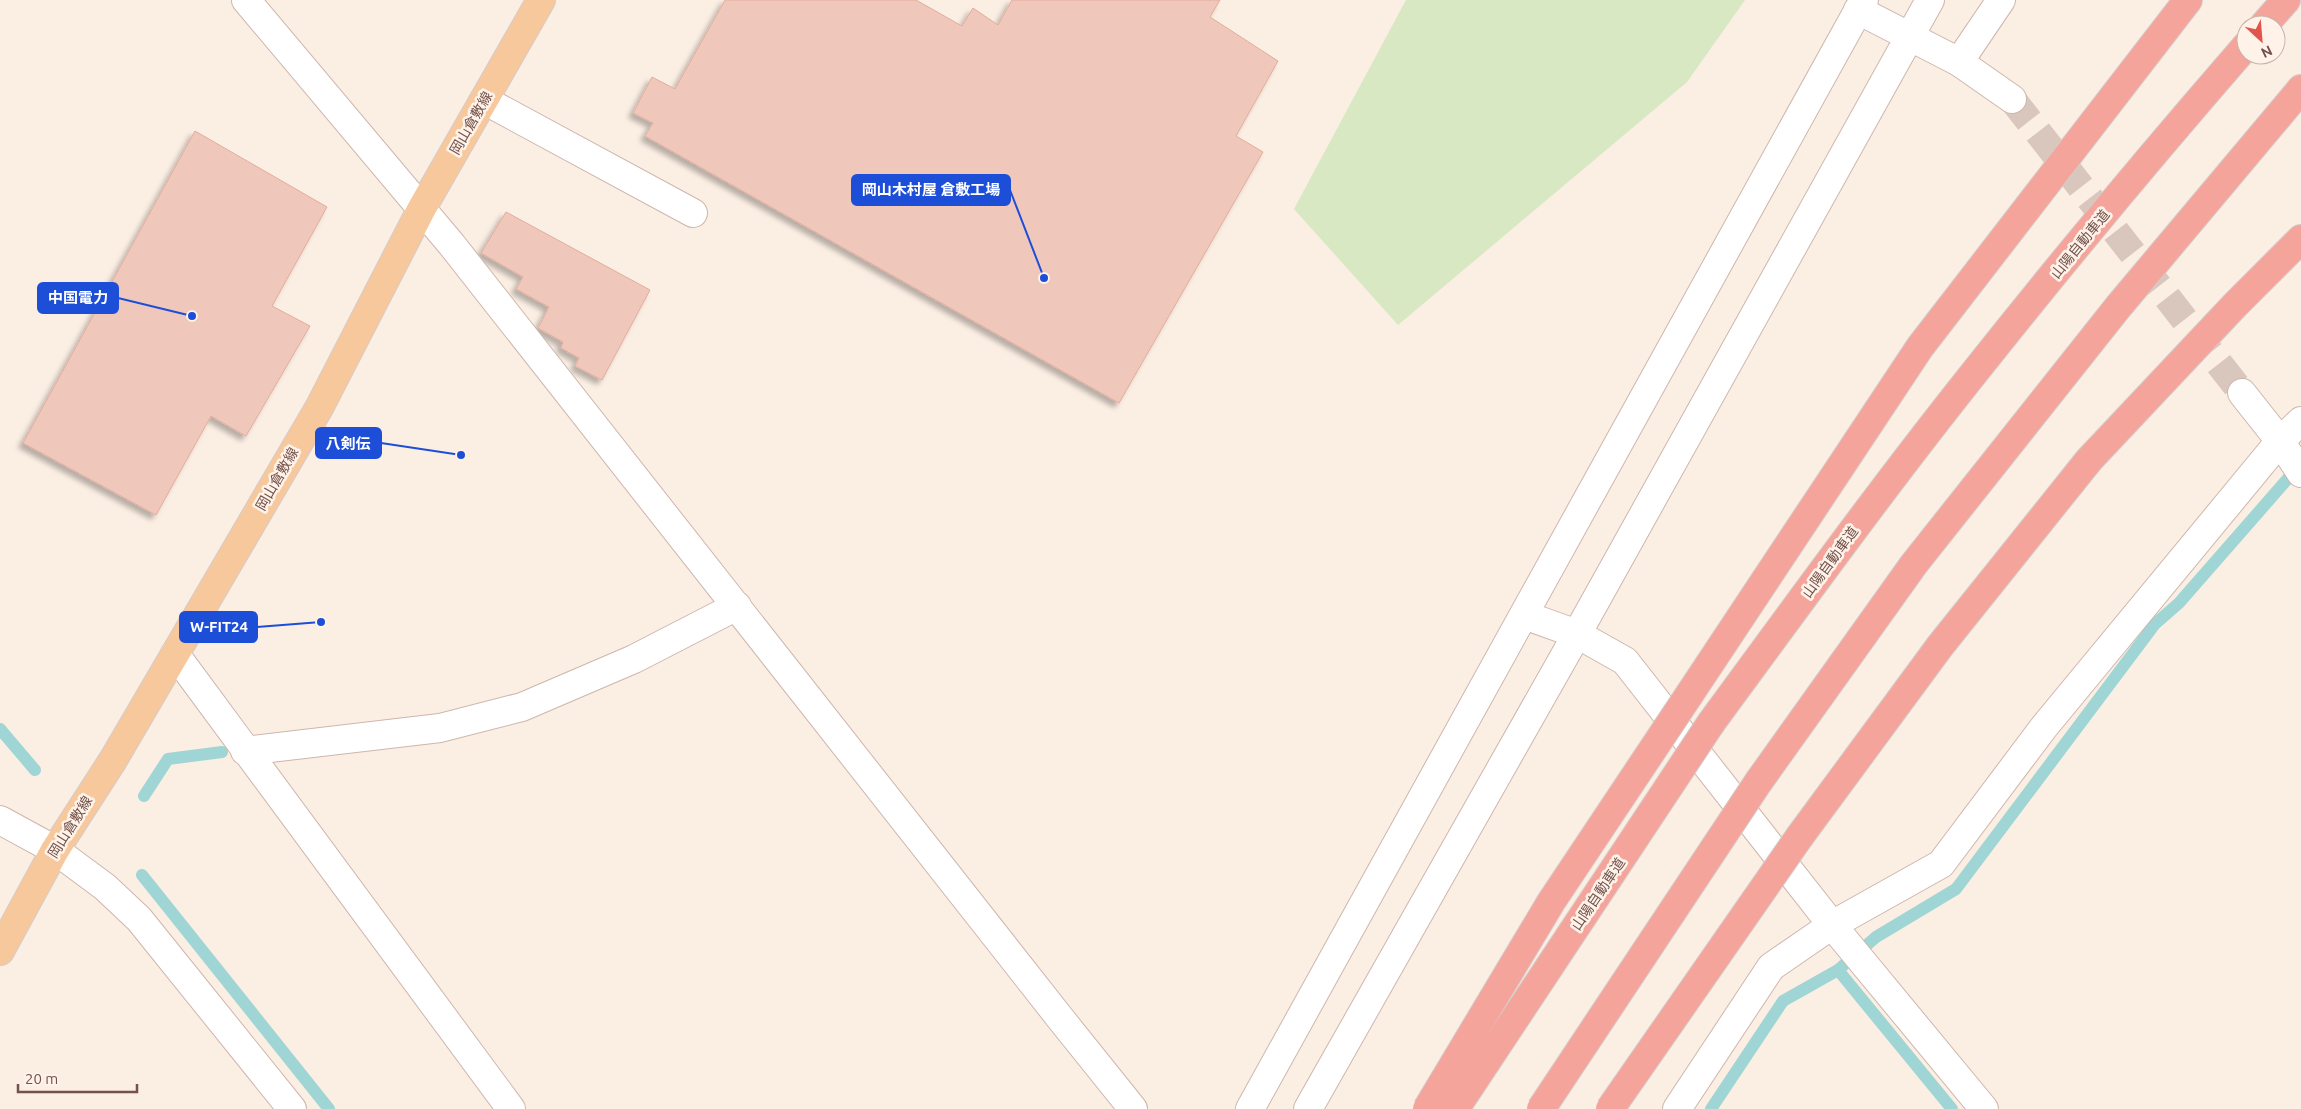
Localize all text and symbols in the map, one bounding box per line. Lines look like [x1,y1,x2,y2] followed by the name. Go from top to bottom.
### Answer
[2236,15,2286,65] north arrow
[2258,42,2275,61] text: N
[447,89,495,157] street label: 岡山倉敷線
[852,175,1010,205] callout: 岡山木村屋 倉敷工場
[862,181,1000,198] text: 岡山木村屋 倉敷工場
[2047,206,2113,282] street label: 山陽自動車道
[38,283,118,313] callout: 中国電力
[48,289,108,306] text: 中国電力
[316,428,381,458] callout: 八剣伝
[325,435,371,452] text: 八剣伝
[253,445,301,513] street label: 岡山倉敷線
[1799,523,1861,601] street label: 山陽自動車道
[180,612,257,642] callout: W-FIT24
[190,618,248,635] text: W-FIT24
[45,793,95,861] street label: 岡山倉敷線
[1568,855,1628,933] street label: 山陽自動車道
[18,1062,136,1094] scale bar
[25,1070,58,1087] text: 20 m

